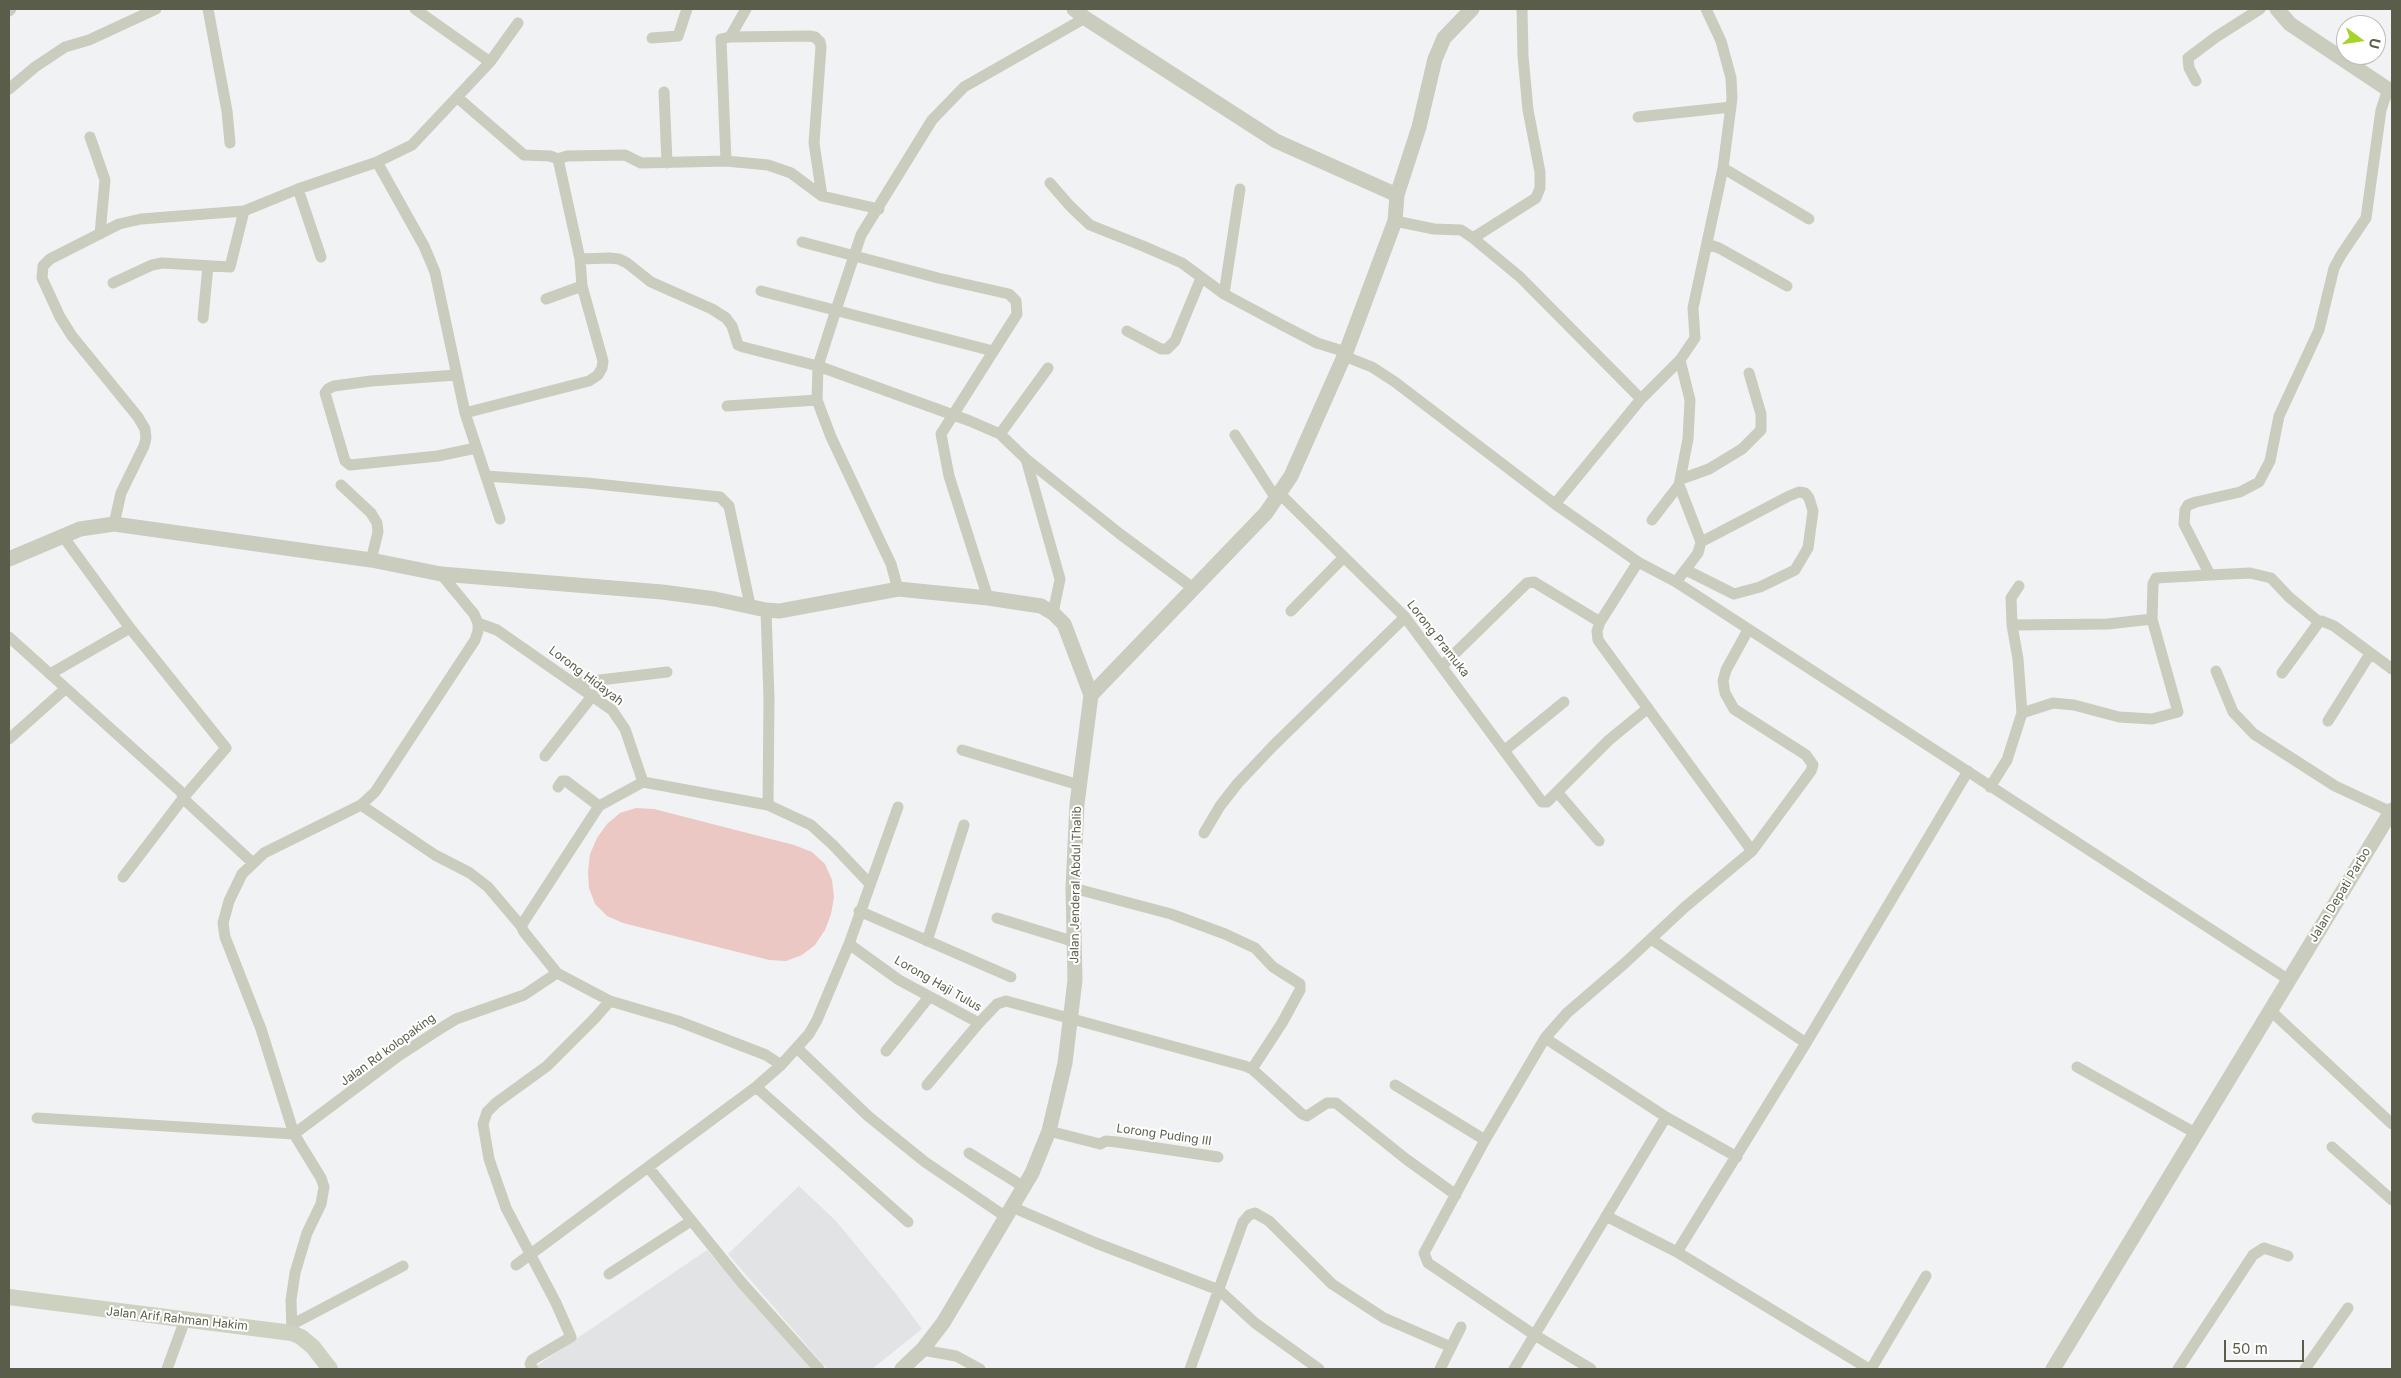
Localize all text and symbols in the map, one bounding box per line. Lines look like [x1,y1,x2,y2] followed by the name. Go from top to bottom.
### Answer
[2336,15,2386,65] north arrow
[2366,36,2385,51] text: U
[1404,598,1472,680] street label: Lorong Pramuka
[546,643,626,709] street label: Lorong Hidayah
[1067,806,1085,964] street label: Jalan Jenderal Abdul Thalib
[2306,845,2374,945] street label: Jalan Depati Parbo
[892,953,984,1015] street label: Lorong Haji Tulus
[338,1011,438,1089] street label: Jalan Rd kolopaking
[1116,1121,1212,1149] street label: Lorong Puding III
[105,1304,249,1334] street label: Jalan Arif Rahman Hakim
[2226,1330,2306,1362] scale bar
[2232,1339,2268,1358] text: 50 m

